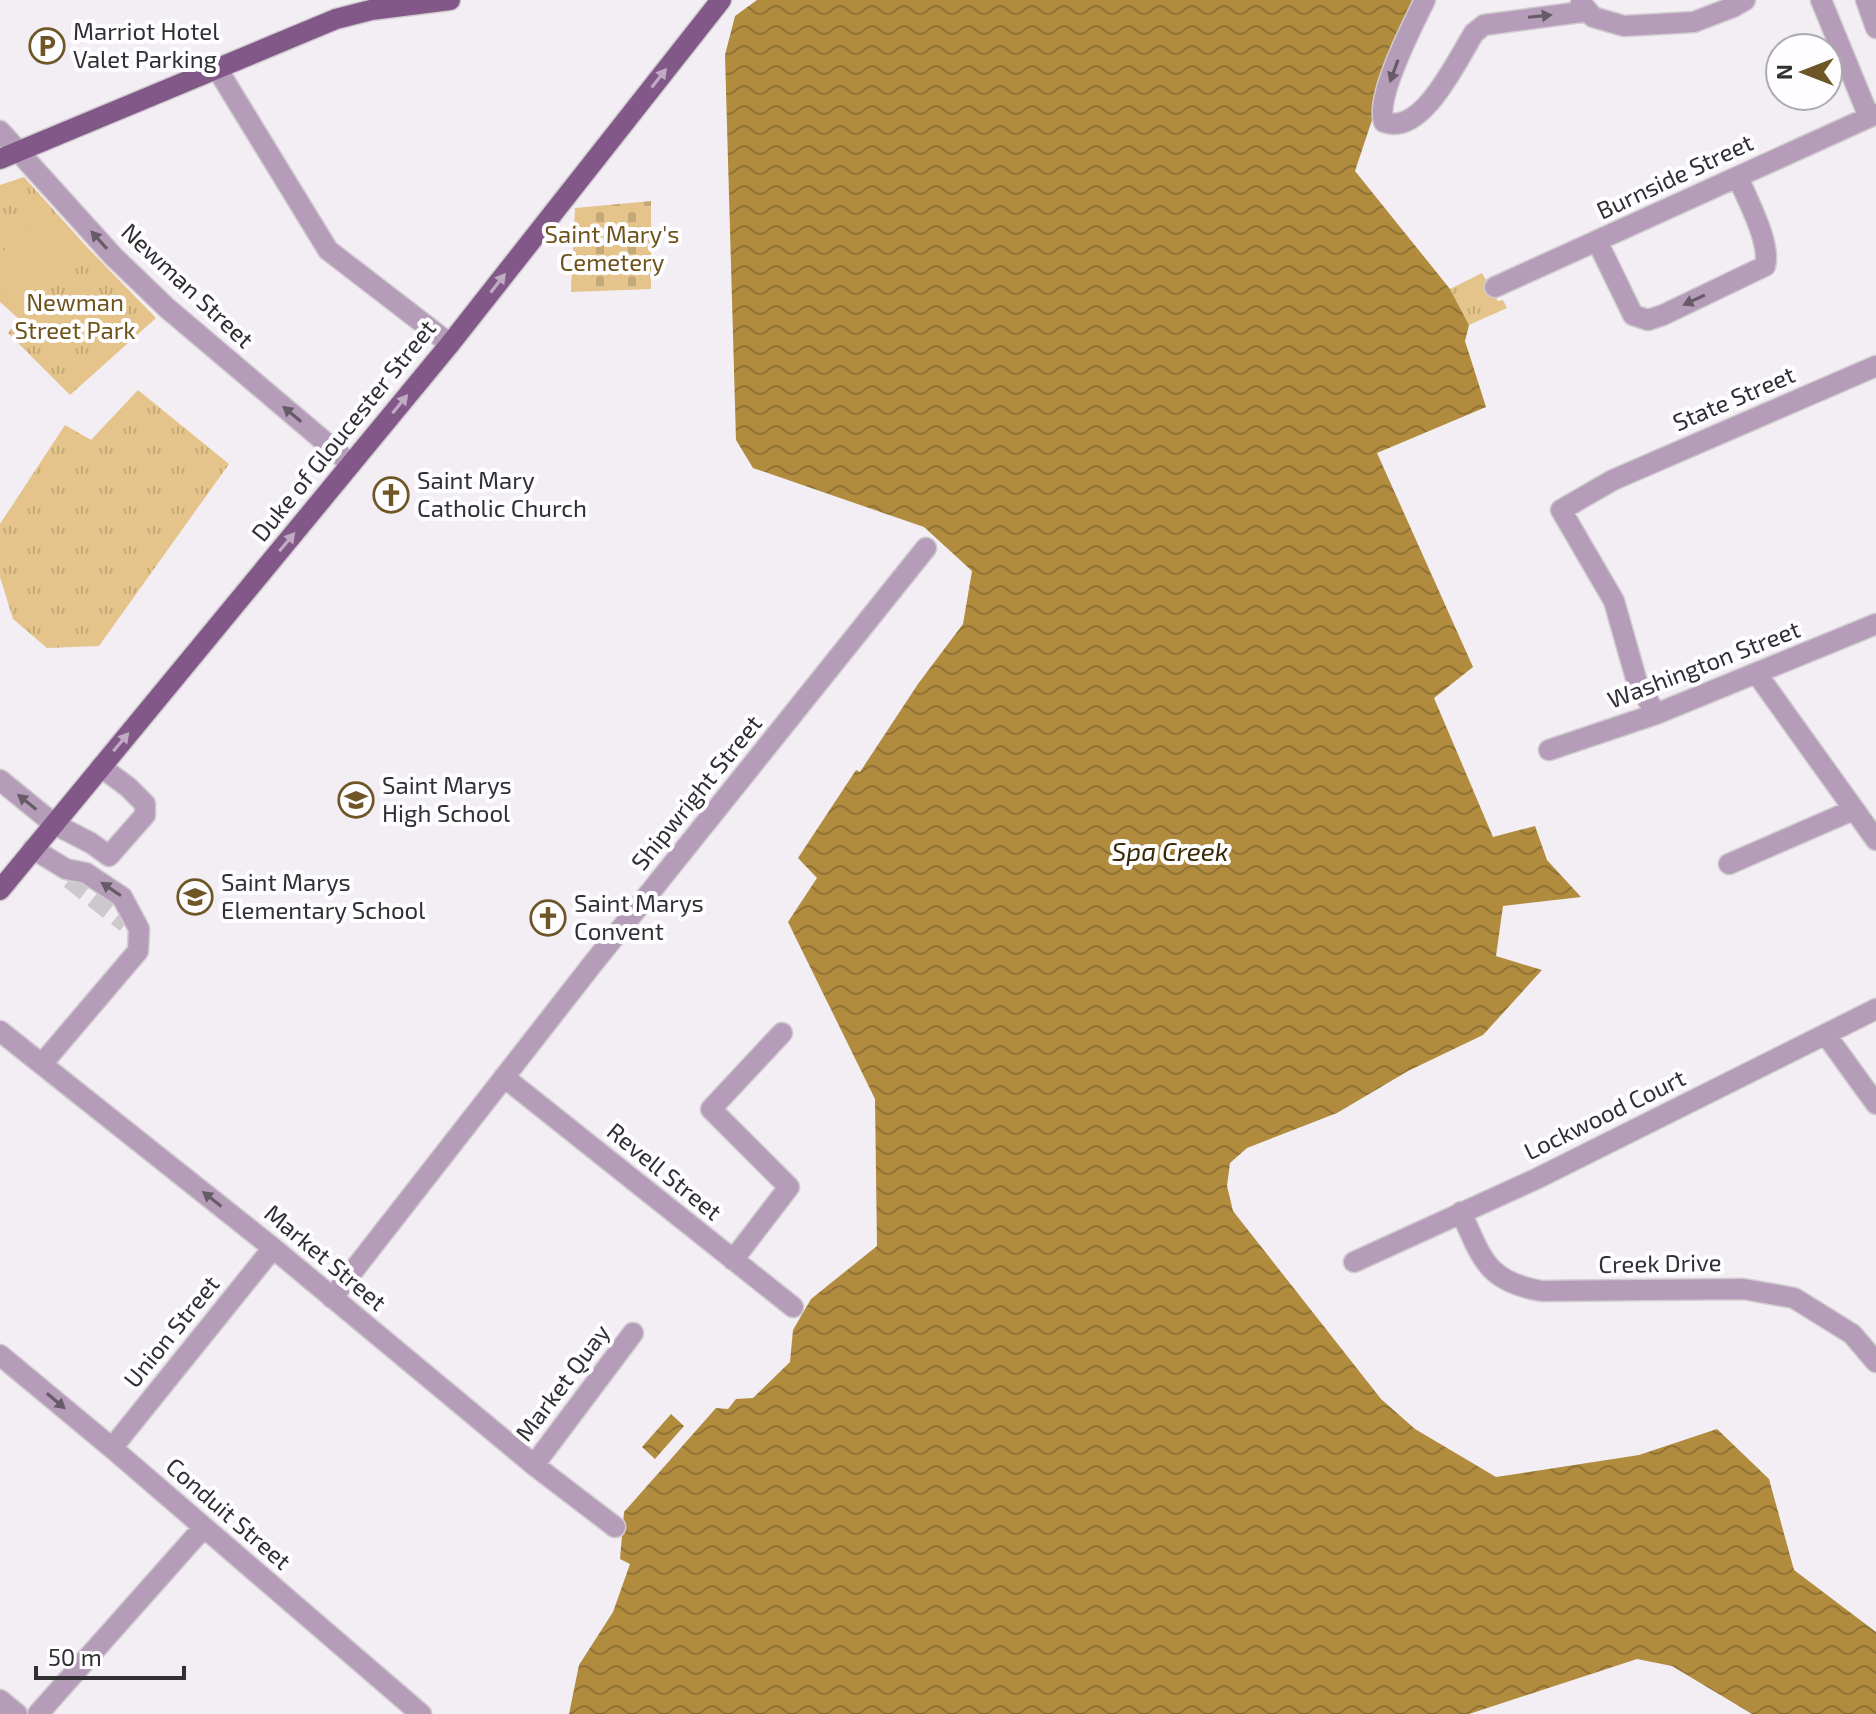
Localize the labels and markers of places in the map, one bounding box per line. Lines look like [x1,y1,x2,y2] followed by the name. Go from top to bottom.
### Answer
[73,16,219,73] place label: Marriot Hotel Valet Parking
[28,27,66,65] parking icon: Marriot Hotel Valet Parking
[417,465,587,522] place label: Saint Mary Catholic Church
[372,476,410,514] church icon: Saint Mary Catholic Church
[382,770,512,827] place label: Saint Marys High School
[337,781,375,819] school or university icon: Saint Marys High School
[221,867,425,924] place label: Saint Marys Elementary School
[176,878,214,916] school or university icon: Saint Marys Elementary School
[574,888,704,945] place label: Saint Marys Convent
[529,899,567,937] church icon: Saint Marys Convent

